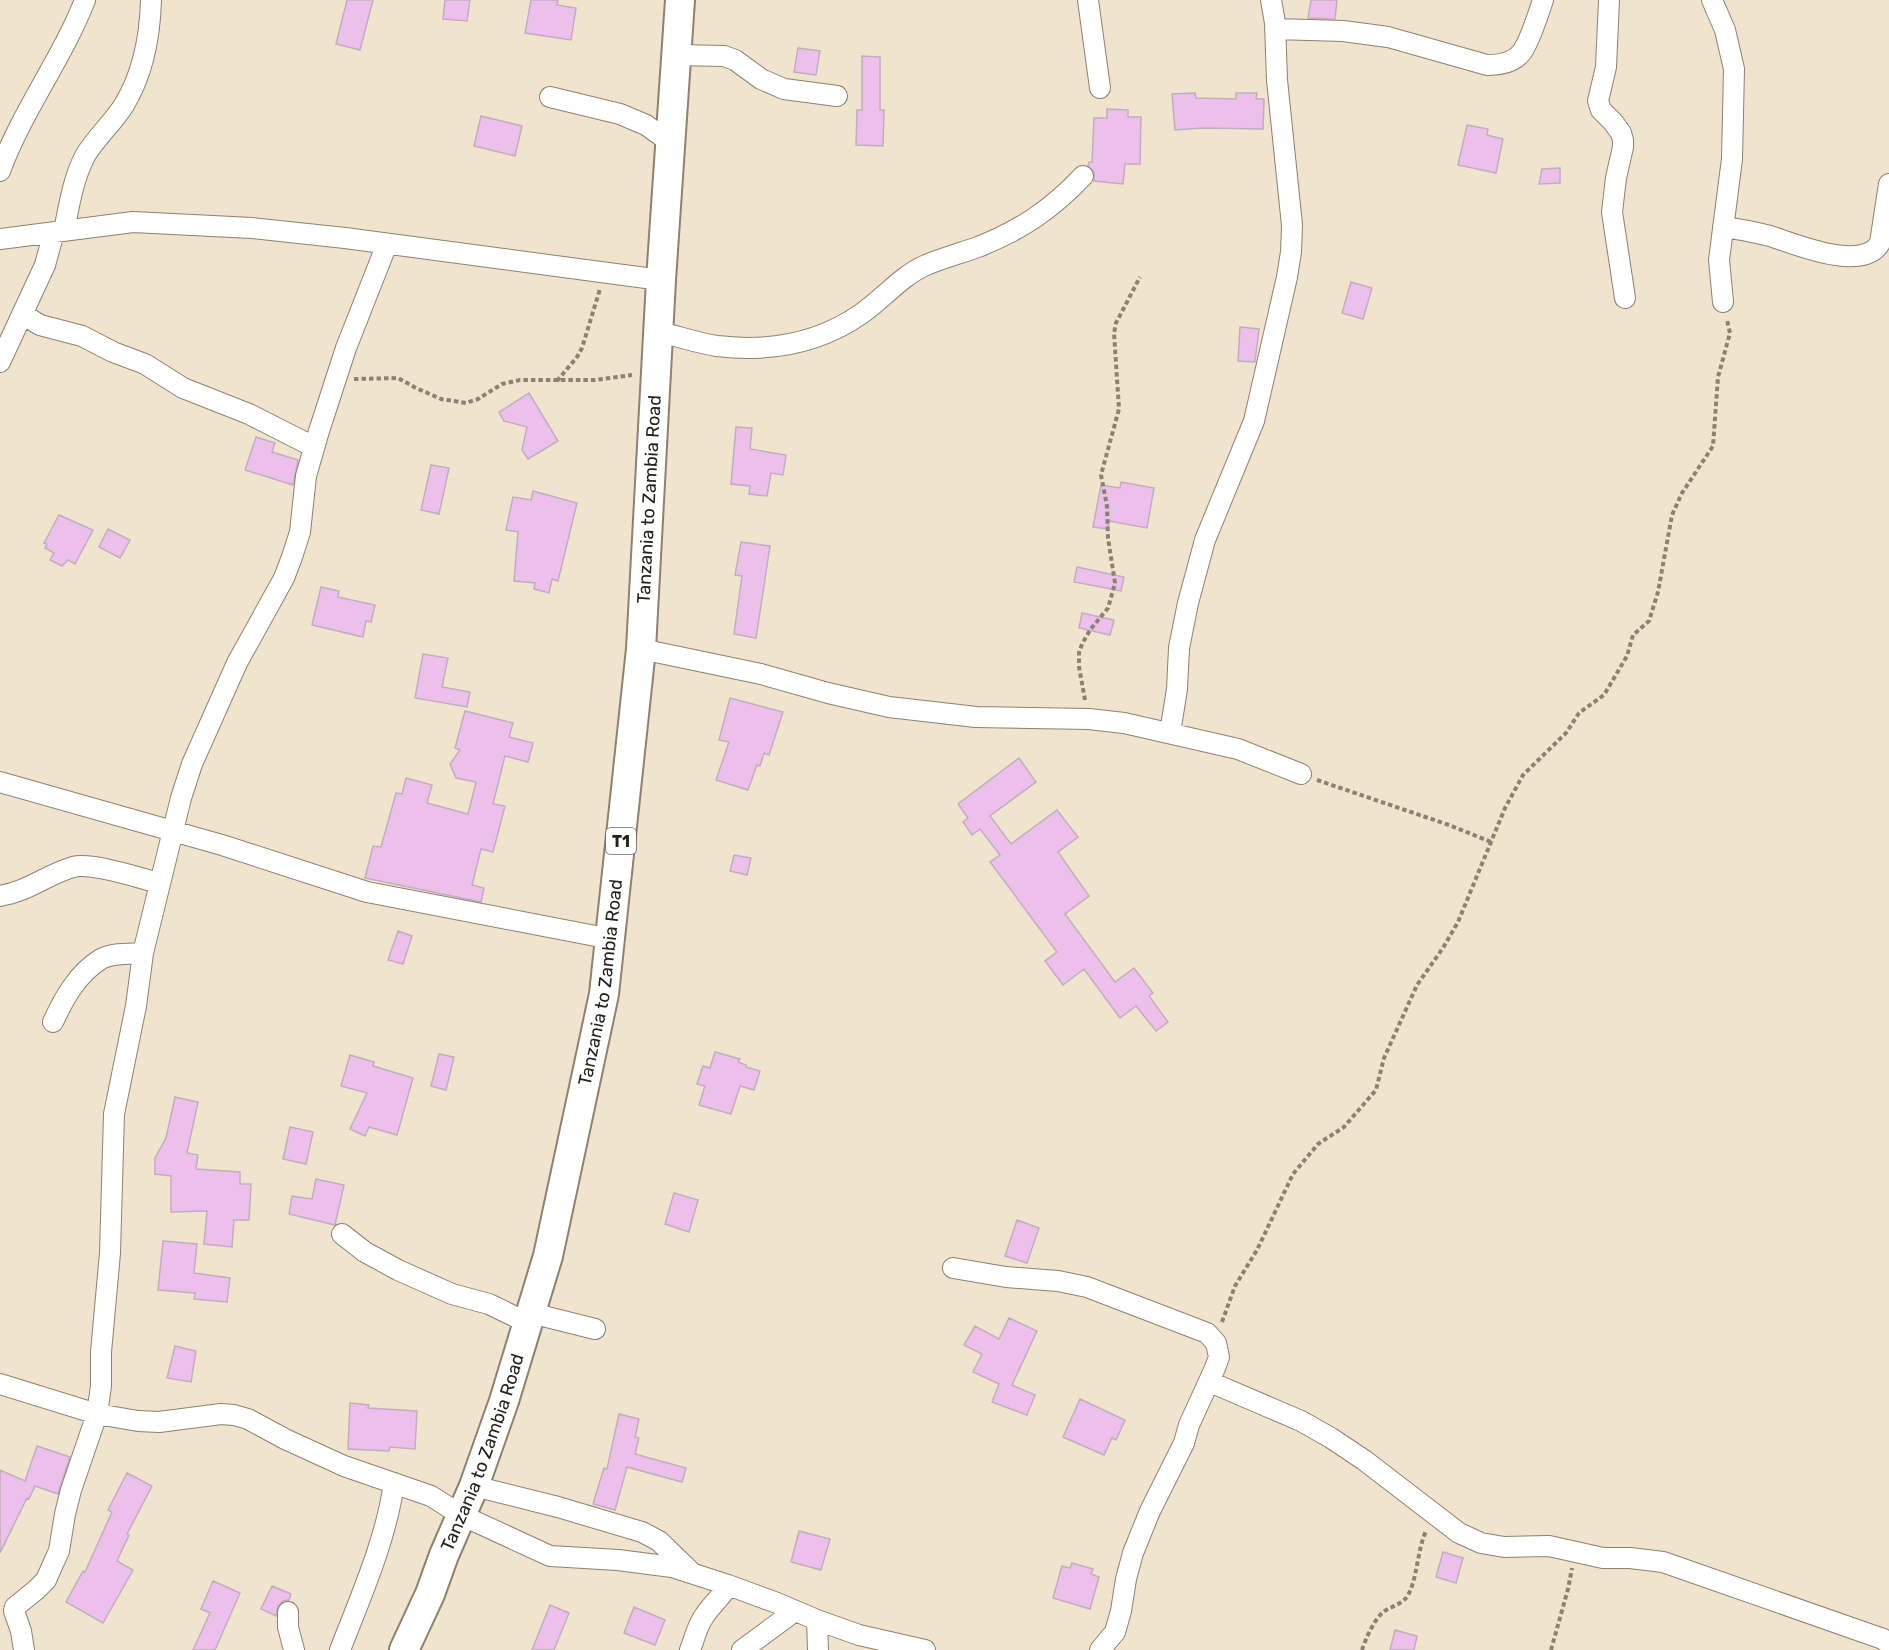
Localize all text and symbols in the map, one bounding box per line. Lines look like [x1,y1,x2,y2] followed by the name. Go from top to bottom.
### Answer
[632,394,666,604] street label: Tanzania to Zambia Road
[606,828,636,854] road number: T1
[574,878,627,1088] street label: Tanzania to Zambia Road
[436,1351,529,1554] street label: Tanzania to Zambia Road

